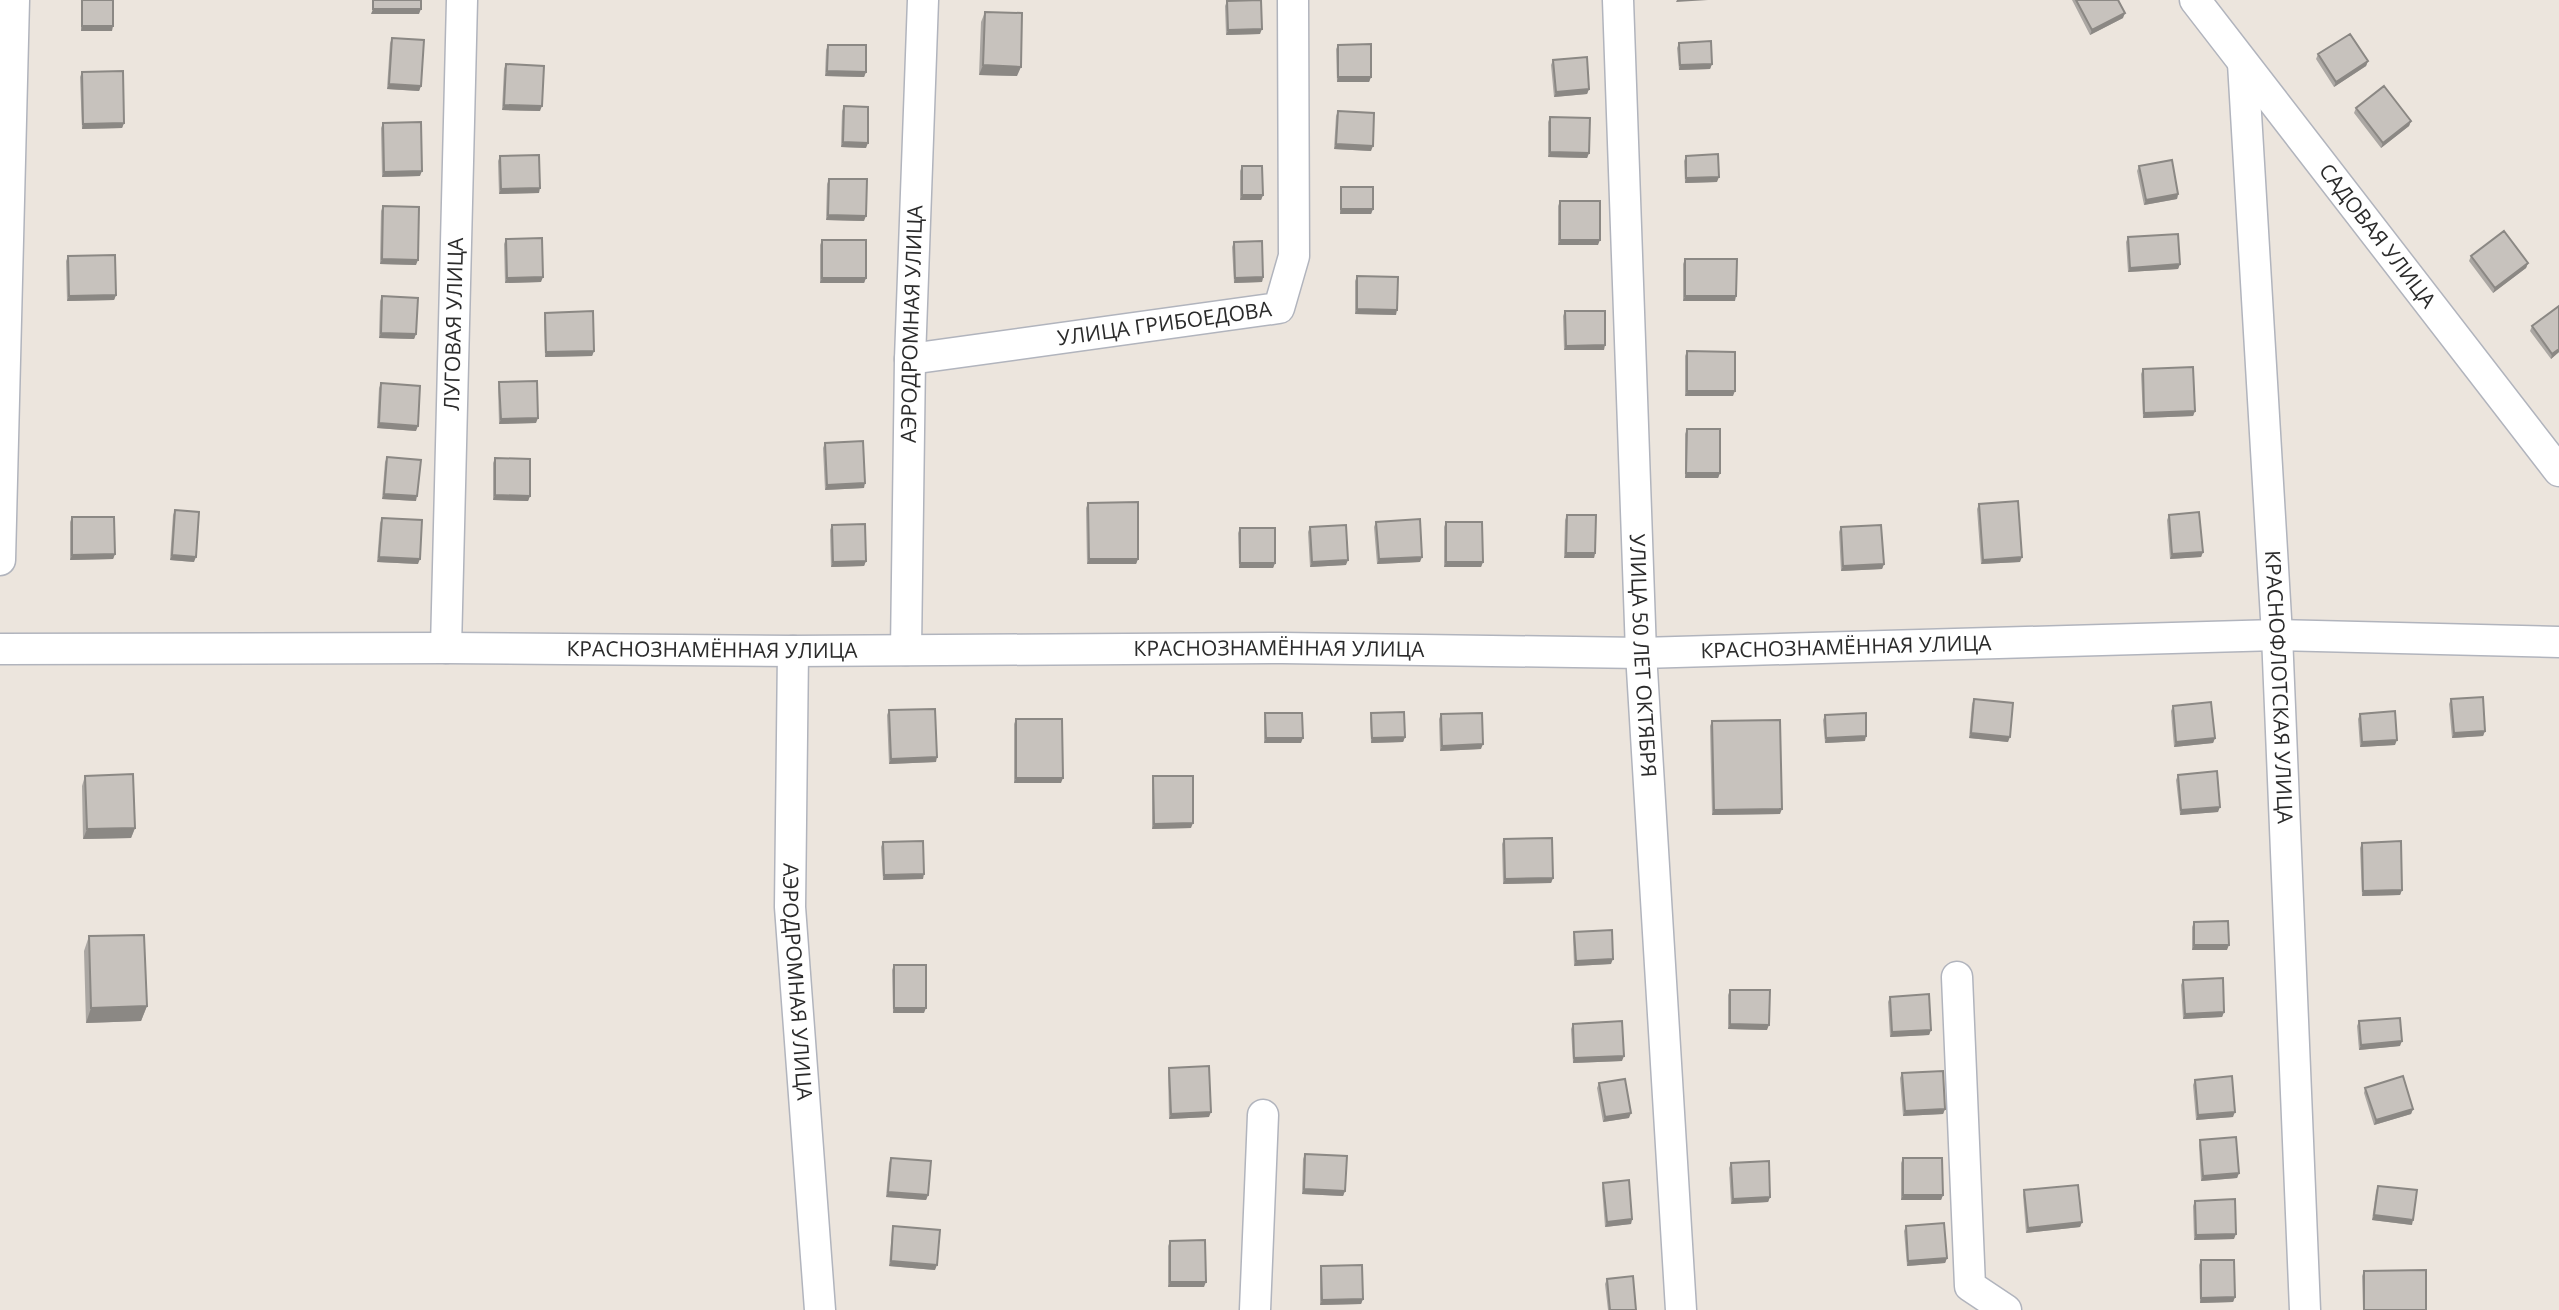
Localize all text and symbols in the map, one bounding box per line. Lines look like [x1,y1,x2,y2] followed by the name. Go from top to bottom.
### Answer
[2313,157,2443,314] street label: САДОВАЯ УЛИЦА
[894,204,929,443] street label: АЭРОДРОМНАЯ УЛИЦА
[437,236,469,411] street label: ЛУГОВАЯ УЛИЦА
[1056,294,1274,351] street label: УЛИЦА ГРИБОЕДОВА
[1624,533,1664,778] street label: УЛИЦА 50 ЛЕТ ОКТЯБРЯ
[2259,549,2300,825] street label: КРАСНОФЛОТСКАЯ УЛИЦА
[1700,628,1992,664] street label: КРАСНОЗНАМЁННАЯ УЛИЦА
[1133,633,1425,663] street label: КРАСНОЗНАМЁННАЯ УЛИЦА
[566,634,858,664] street label: КРАСНОЗНАМЁННАЯ УЛИЦА
[777,863,819,1102] street label: АЭРОДРОМНАЯ УЛИЦА

